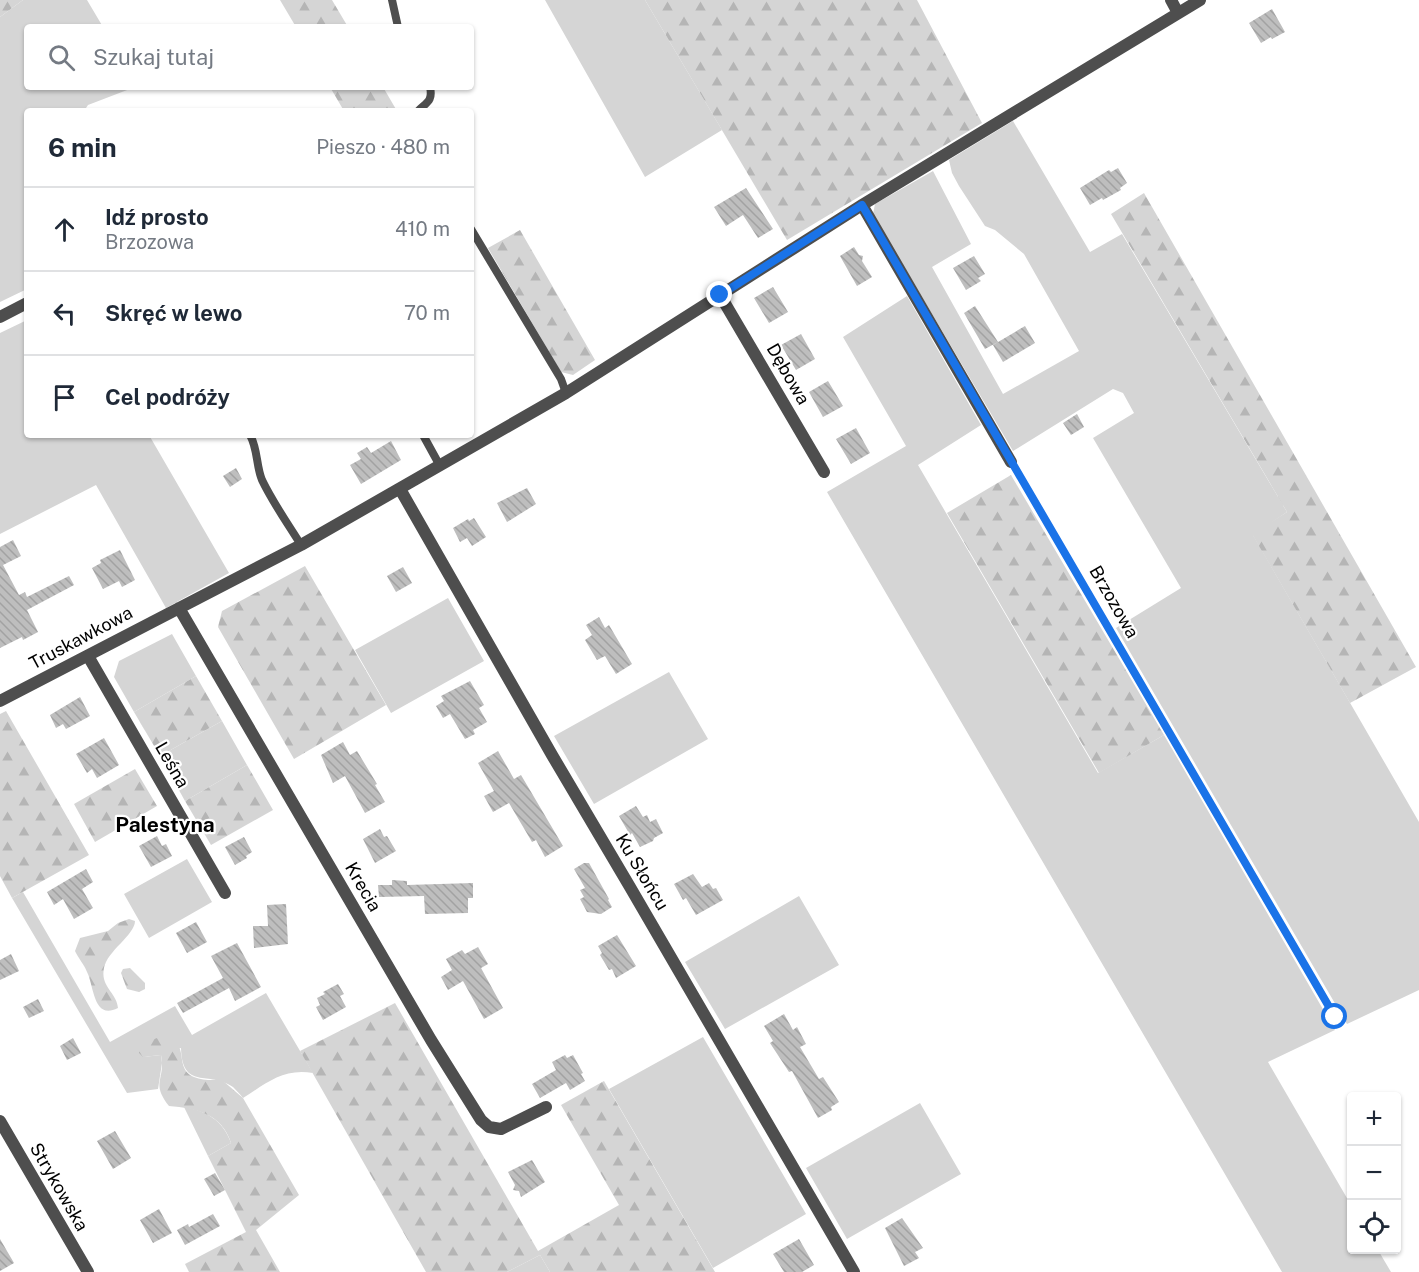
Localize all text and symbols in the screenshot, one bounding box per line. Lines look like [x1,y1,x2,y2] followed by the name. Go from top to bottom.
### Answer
[24,24,474,90] search box
[45,41,78,74] icon: search
[93,44,214,70] text: Szukaj tutaj
[48,132,117,163] text: 6 min
[316,135,450,159] text: Pieszo · 480 m
[105,204,209,230] text: Idź prosto
[48,213,81,246] icon: ahead
[395,217,450,241] text: 410 m
[105,230,194,254] text: Brzozowa
[706,281,732,307] route end
[48,297,81,330] icon: left
[105,300,242,326] text: Skręć w lewo
[404,301,450,325] text: 70 m
[763,339,814,408] street label: Dębowa
[48,381,81,414] icon: arrive
[105,384,230,410] text: Cel podróży
[1085,562,1144,642] street label: Brzozowa
[26,602,136,674] street label: Truskawkowa
[151,738,194,791] street label: Leśna
[115,812,215,837] district label: Palestyna
[611,830,673,914] street label: Ku Słońcu
[341,858,386,915] street label: Krecia
[1321,1003,1347,1029] route start
[1347,1092,1401,1254] map controls
[1347,1092,1401,1146] button: +
[26,1139,93,1234] street label: Strykowska
[1347,1146,1401,1200] button: −
[1347,1200,1401,1254] button: locate

